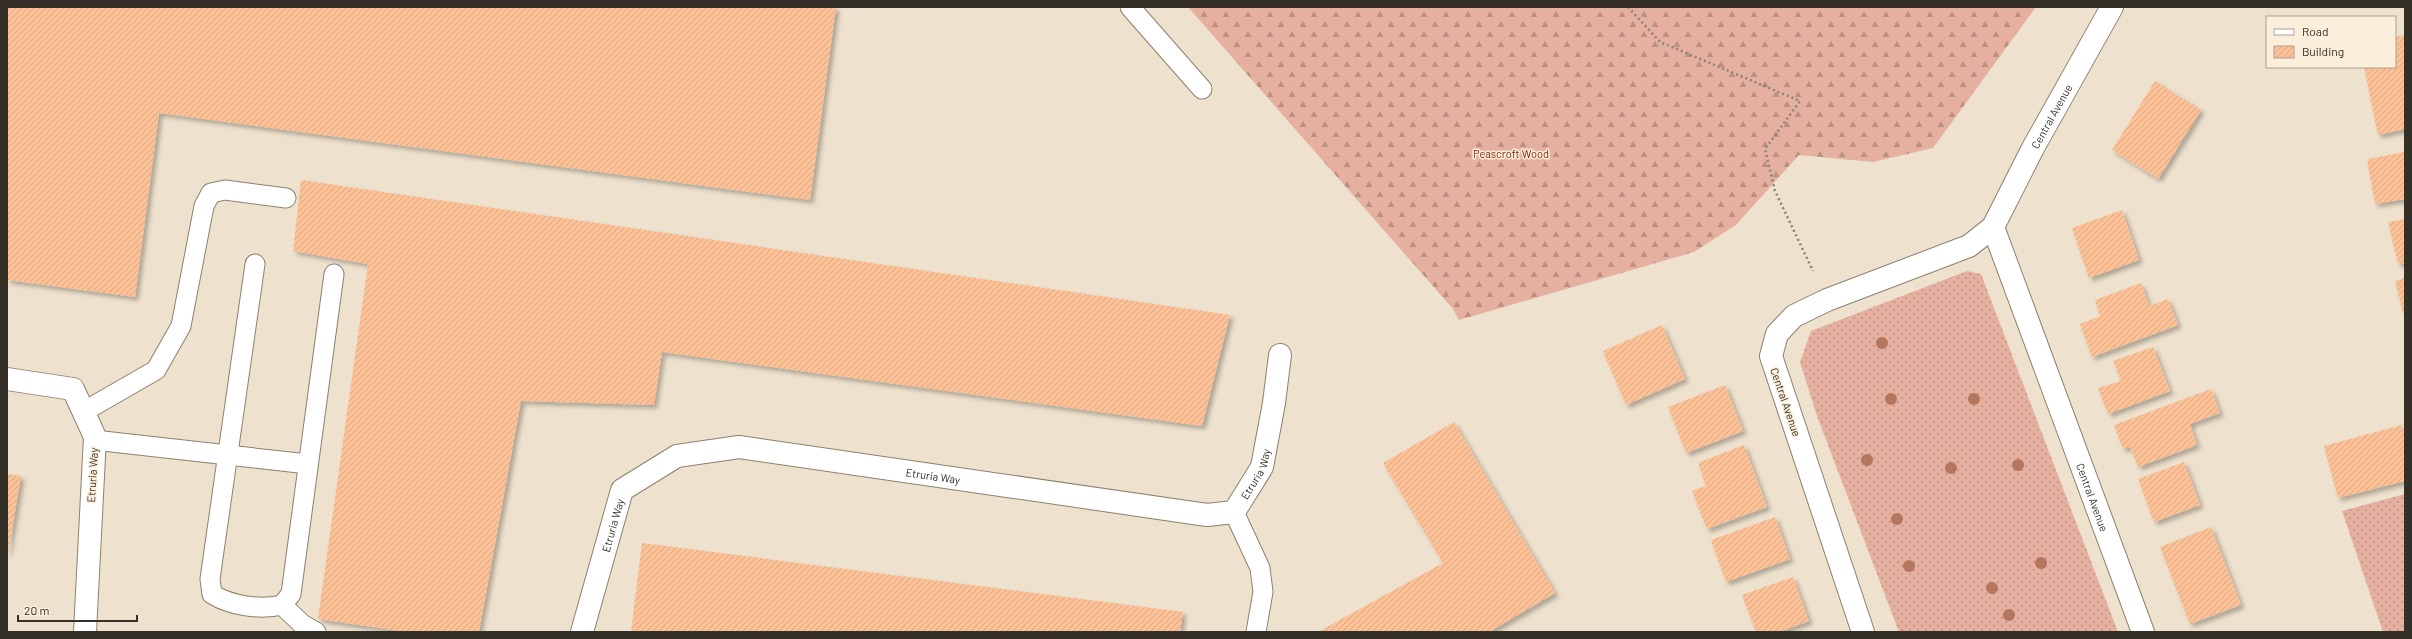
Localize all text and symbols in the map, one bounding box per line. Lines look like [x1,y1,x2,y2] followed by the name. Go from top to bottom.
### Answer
[2266,16,2396,68] legend
[2302,24,2329,38] text: Road
[2302,44,2344,58] text: Building
[2028,81,2074,150] street label: Central Avenue
[1473,147,1549,160] park label: Peascroft Wood
[1768,366,1804,438] street label: Central Avenue
[84,447,100,503] street label: Etruria Way
[1237,448,1272,501] street label: Etruria Way
[2074,461,2112,533] street label: Central Avenue
[905,465,961,486] street label: Etruria Way
[598,497,626,553] street label: Etruria Way
[18,597,137,623] scale bar
[24,603,50,617] text: 20 m

